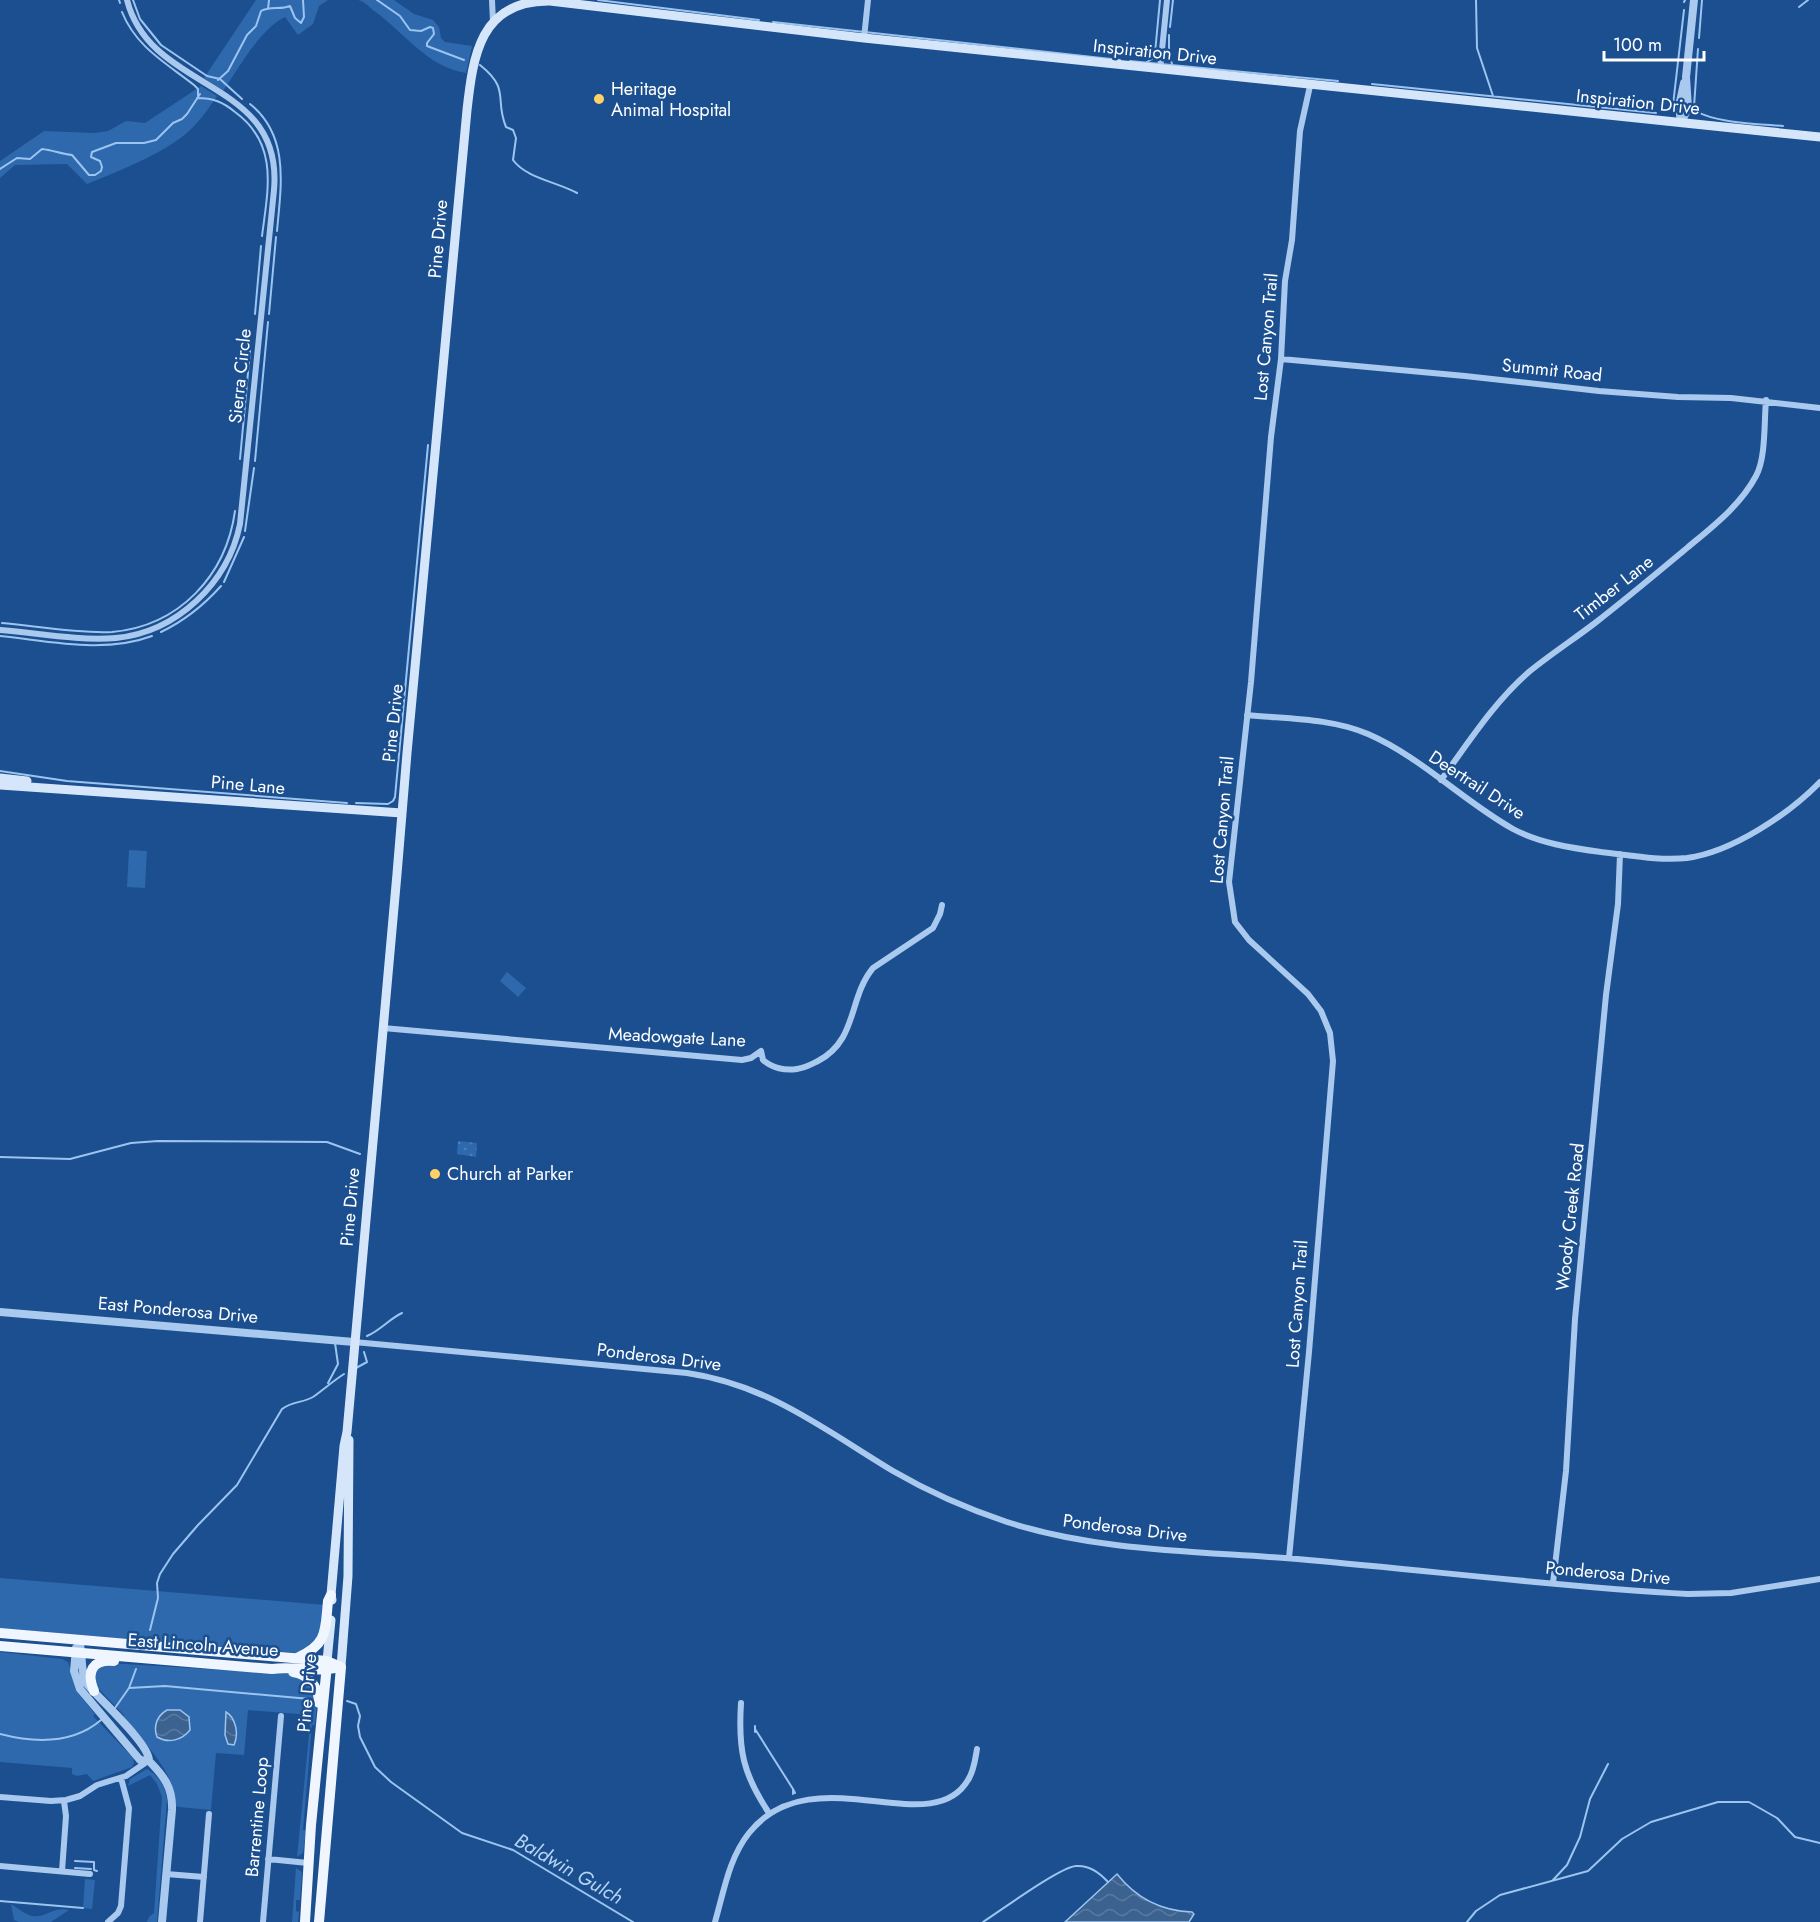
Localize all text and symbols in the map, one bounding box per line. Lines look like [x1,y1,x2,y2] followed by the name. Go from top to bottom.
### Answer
[1604,24,1704,62] scale bar
[1613,32,1662,58] text: 100 m
[1092,33,1218,71] street label: Inspiration Drive
[611,76,731,123] place label: Heritage Animal Hospital
[1575,83,1701,121] street label: Inspiration Drive
[592,92,606,106] marker: Heritage Animal Hospital
[422,199,454,279] street label: Pine Drive
[1247,272,1285,402] street label: Lost Canyon Trail
[222,327,258,425] street label: Sierra Circle
[1501,352,1603,388] street label: Summit Road
[1569,549,1659,627] street label: Timber Lane
[376,683,410,763] street label: Pine Drive
[1424,744,1530,826] street label: Deertrail Drive
[1203,755,1241,885] street label: Lost Canyon Trail
[210,769,286,801] street label: Pine Lane
[608,1020,746,1054] street label: Meadowgate Lane
[1549,1142,1591,1292] street label: Woody Creek Road
[447,1161,574,1187] place label: Church at Parker
[334,1167,366,1247] street label: Pine Drive
[428,1167,442,1181] marker: Church at Parker
[1280,1239,1314,1369] street label: Lost Canyon Trail
[97,1290,259,1330] street label: East Ponderosa Drive
[595,1336,723,1378] street label: Ponderosa Drive
[1061,1507,1189,1549] street label: Ponderosa Drive
[1545,1555,1671,1591] street label: Ponderosa Drive
[127,1627,279,1663] street label: East Lincoln Avenue
[291,1653,323,1733] street label: Pine Drive
[239,1756,275,1878] street label: Barrentine Loop
[509,1826,629,1912] water label: Baldwin Gulch

